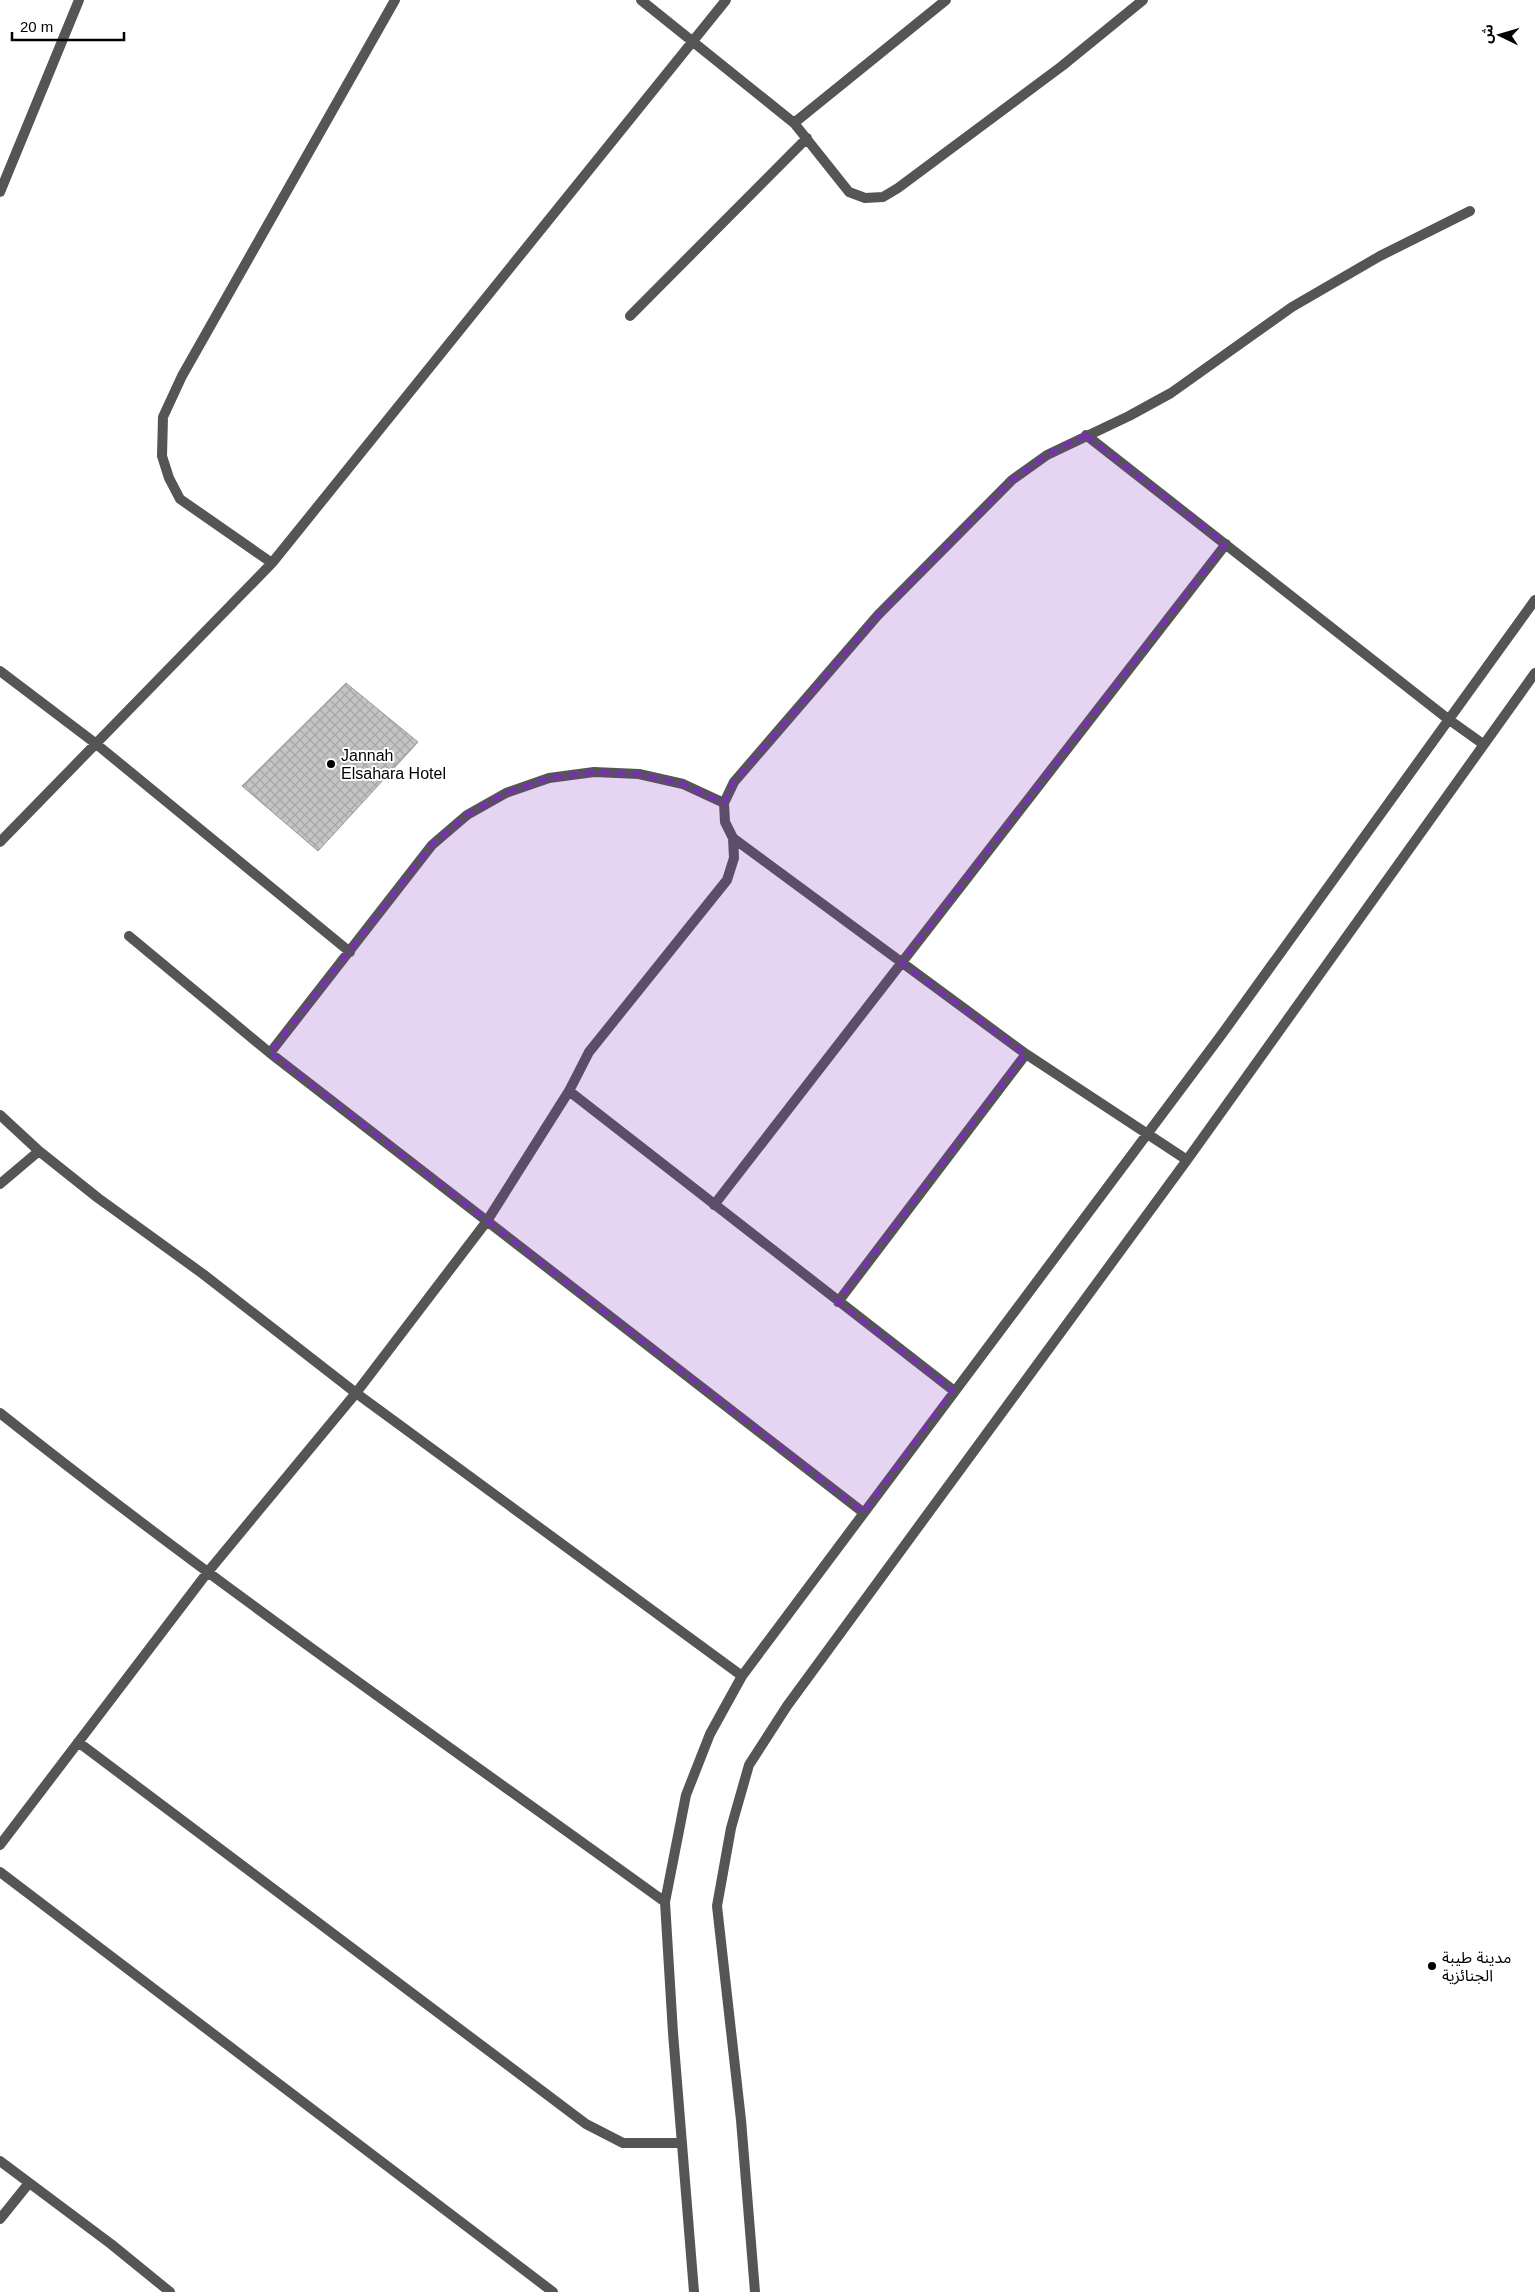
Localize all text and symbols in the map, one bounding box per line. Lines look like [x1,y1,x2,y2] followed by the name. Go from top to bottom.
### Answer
[12,10,125,42] scale bar
[1475,10,1525,60] north arrow
[20,18,53,35] text: 20 m
[1478,24,1496,44] text: ش
[341,747,446,782] place label: Jannah Elsahara Hotel
[325,758,337,770] marker: Jannah Elsahara Hotel
[1442,1949,1511,1985] place label: مدينة طيبة الجنائزية
[1426,1960,1438,1972] marker: مدينة طيبة الجنائزية

